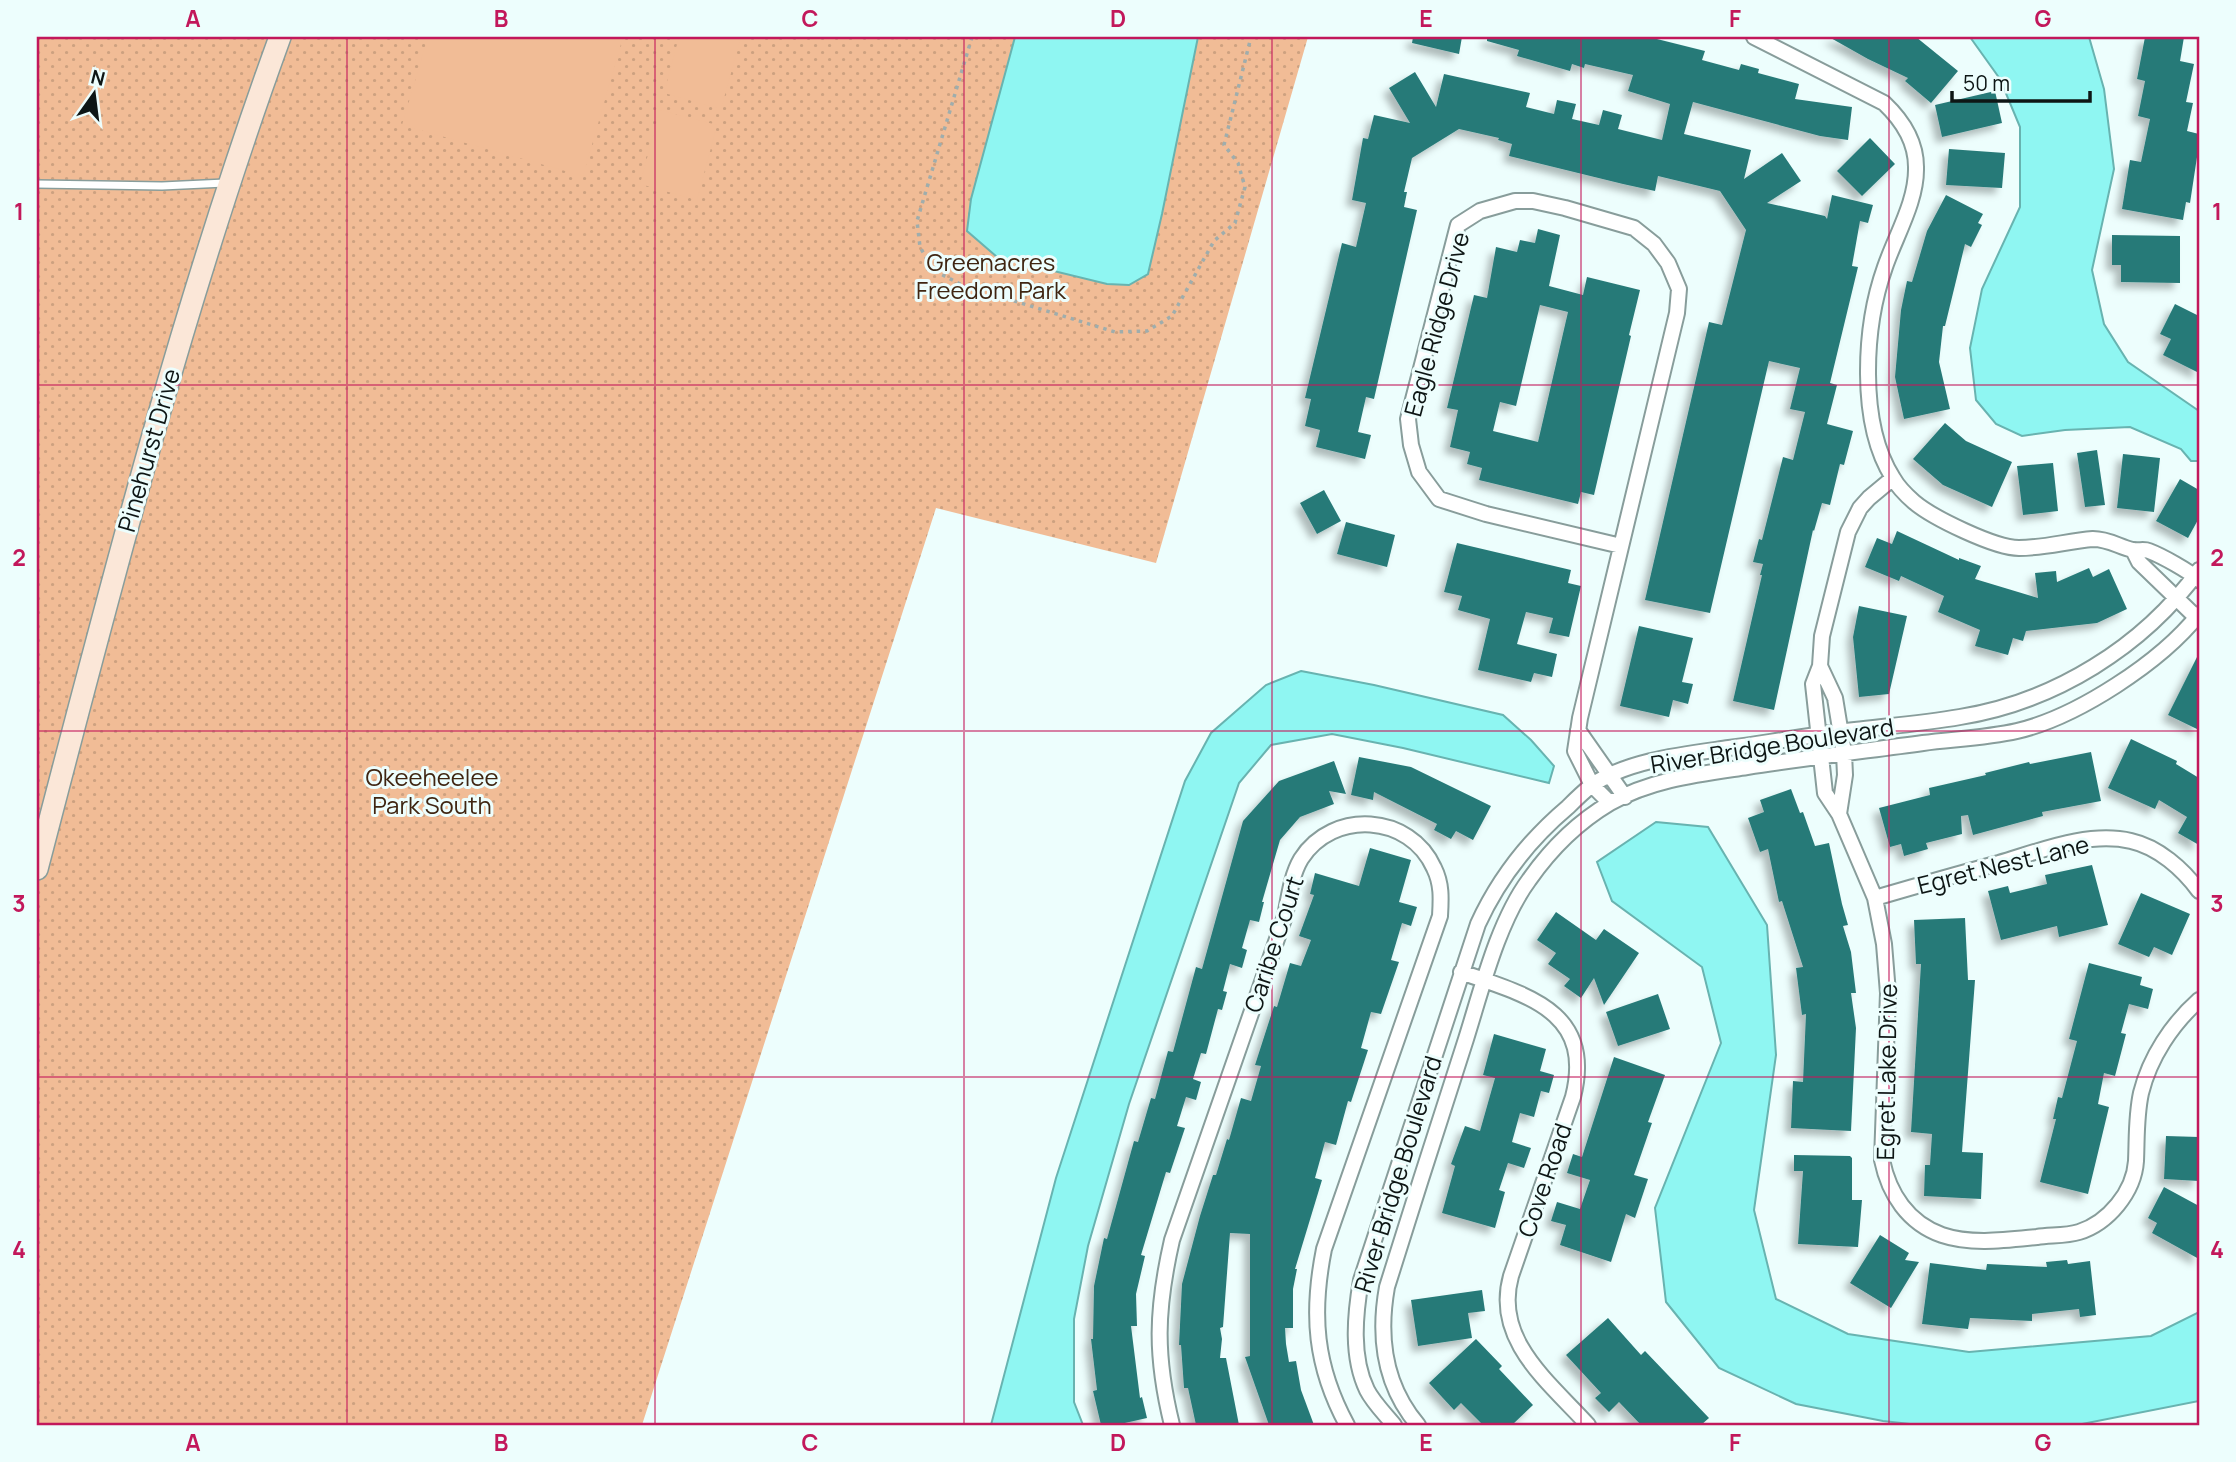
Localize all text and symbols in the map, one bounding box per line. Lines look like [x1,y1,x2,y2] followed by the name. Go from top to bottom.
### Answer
[185,2,201,34] text: A
[494,2,508,34] text: B
[802,2,819,34] text: C
[1110,2,1126,34] text: D
[1419,2,1433,34] text: E
[1729,2,1741,34] text: F
[2035,2,2052,34] text: G
[60,60,130,130] north arrow
[1952,60,2091,104] scale bar
[88,63,108,92] text: N
[1963,69,2010,97] text: 50 m
[14,195,24,227] text: 1
[2212,195,2222,227] text: 1
[1396,228,1476,420] street label: Eagle Ridge Drive
[916,245,1067,306] park label: Greenacres Freedom Park
[109,365,187,535] street label: Pinehurst Drive
[12,541,26,573] text: 2
[2210,541,2224,573] text: 2
[1648,709,1896,781] street label: River Bridge Boulevard
[365,760,499,821] park label: Okeeheelee Park South
[1914,827,2092,901] street label: Egret Nest Lane
[1235,872,1311,1016] street label: Caribe Court
[12,887,26,919] text: 3
[2210,887,2224,919] text: 3
[1868,983,1904,1161] street label: Egret Lake Drive
[1345,1052,1449,1296] street label: River Bridge Boulevard
[1509,1119,1579,1241] street label: Cove Road
[12,1233,26,1265] text: 4
[2210,1233,2224,1265] text: 4
[185,1426,201,1458] text: A
[494,1426,508,1458] text: B
[802,1426,819,1458] text: C
[1110,1426,1126,1458] text: D
[1419,1426,1433,1458] text: E
[1729,1426,1741,1458] text: F
[2035,1426,2052,1458] text: G

